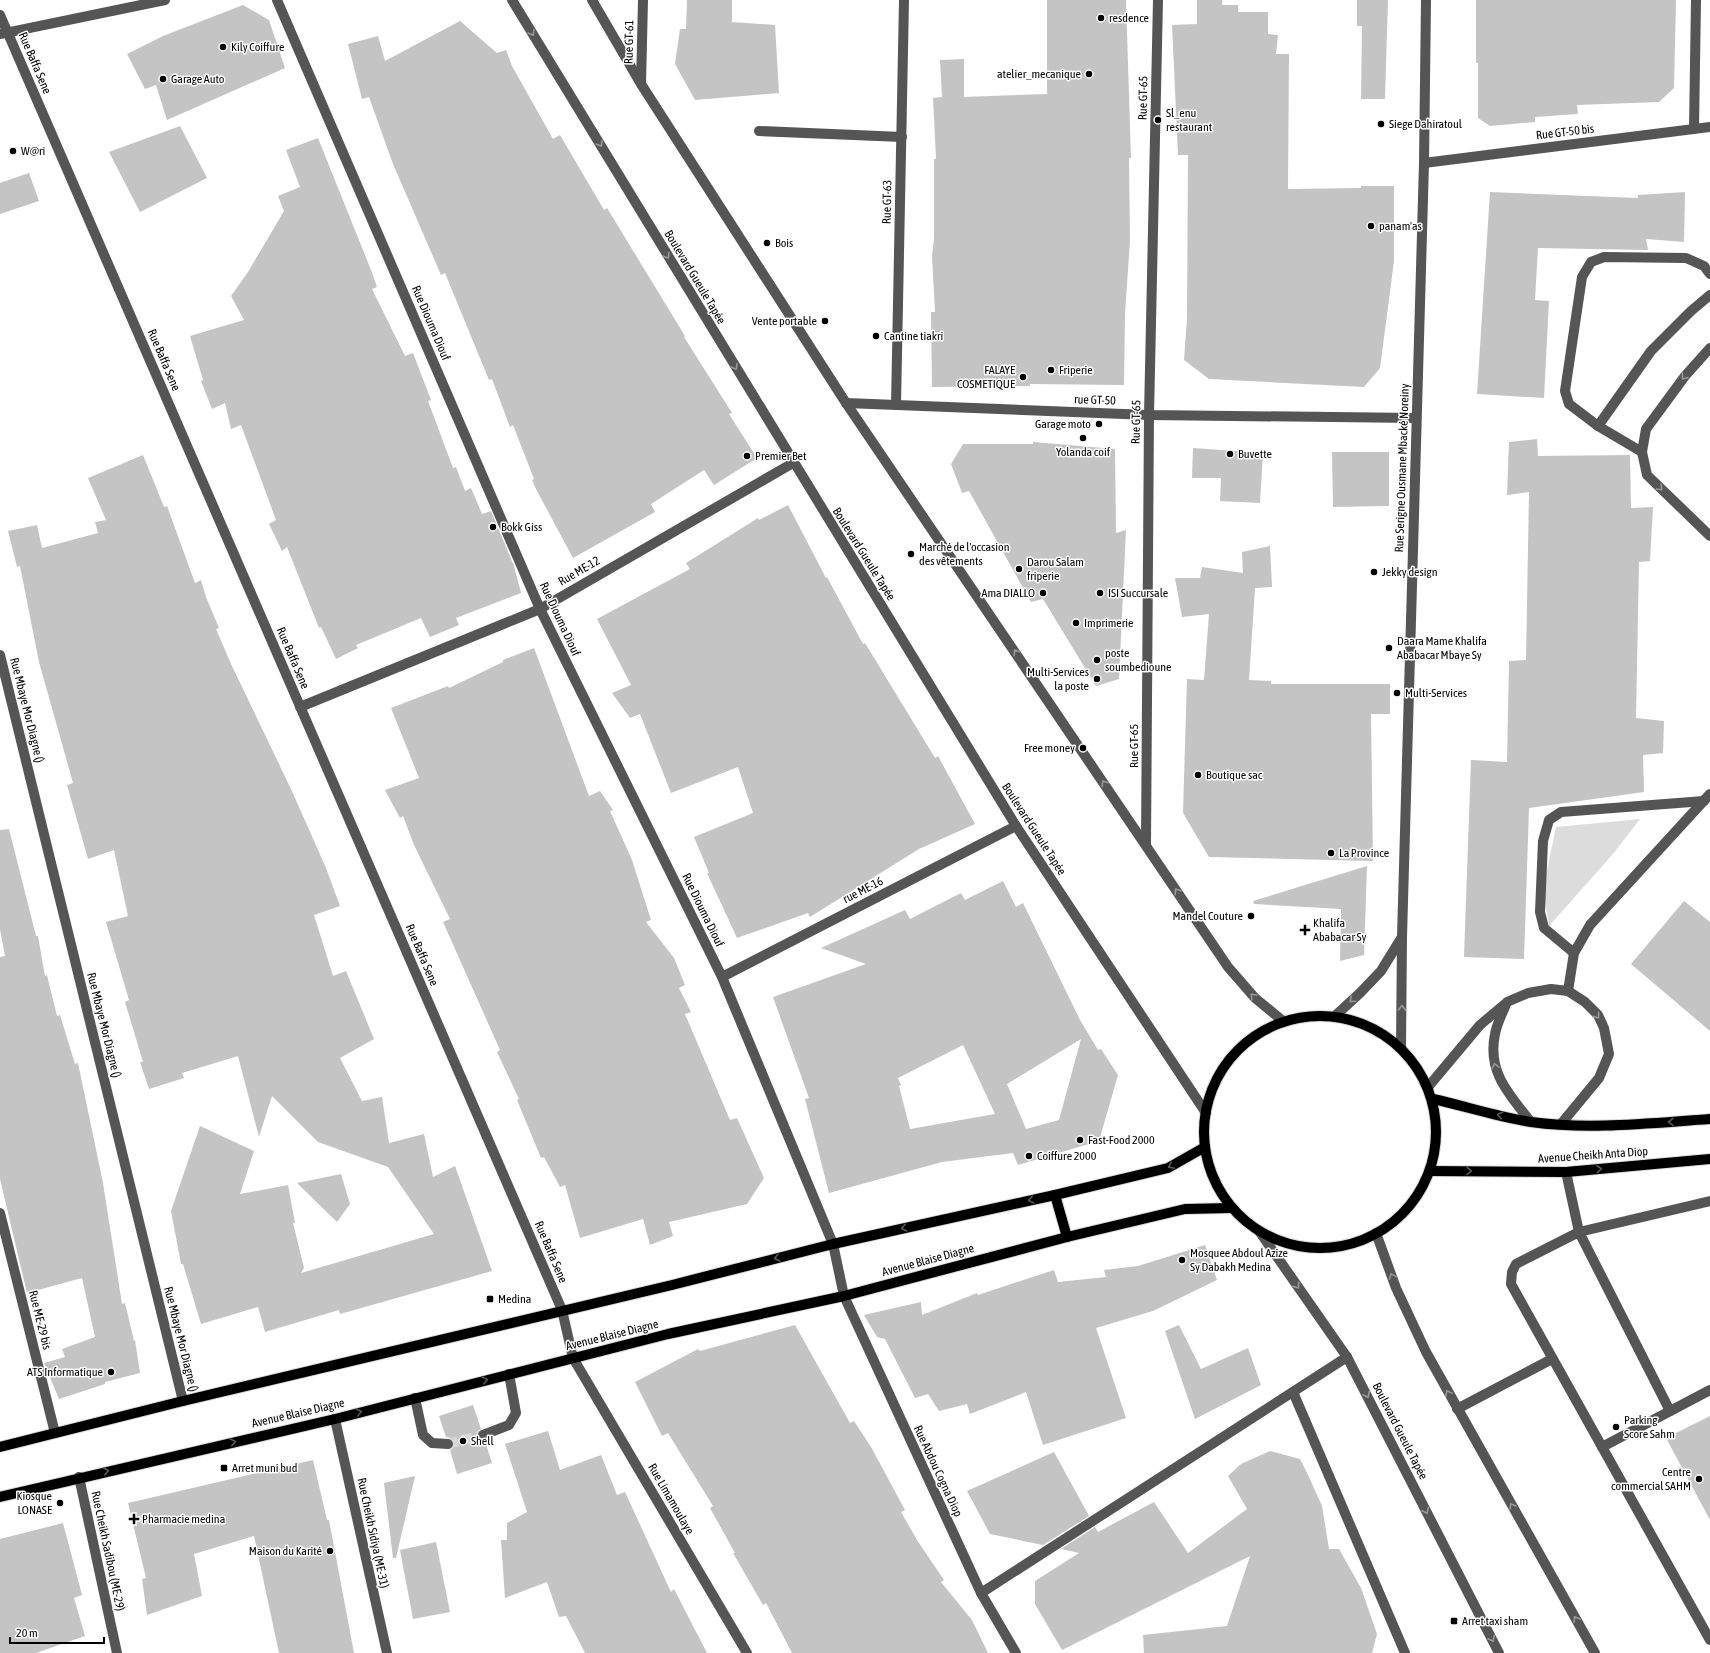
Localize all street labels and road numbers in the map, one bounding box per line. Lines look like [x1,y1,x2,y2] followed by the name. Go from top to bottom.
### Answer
[622,19,636,64] street label: Rue GT-61
[16,30,54,96] street label: Rue Baffa Sene
[1136,76,1150,120] street label: Rue GT-65
[1535,121,1595,143] street label: Rue GT-50 bis
[880,180,894,224] street label: Rue GT-63
[661,228,729,326] street label: Boulevard Gueule Tapée
[409,283,453,363] street label: Rue Diouma Diouf
[145,327,183,393] street label: Rue Baffa Sene
[1392,383,1412,553] street label: Rue Serigne Ousmane Mbacké Noreiny
[1074,392,1116,408] street label: rue GT-50
[1129,400,1143,444] street label: Rue GT-65
[830,505,898,603] street label: Boulevard Gueule Tapée
[556,554,602,588] street label: Rue ME-12
[537,580,584,659] street label: Rue Diouma Diouf
[274,625,312,691] street label: Rue Baffa Sene
[7,656,47,764] street label: Rue Mbaye Mor Diagne ()
[1127,724,1141,768] street label: Rue GT-65
[999,780,1069,878] street label: Boulevard Gueule Tapée
[679,871,727,950] street label: Rue Diouma Diouf
[841,874,886,906] street label: rue ME-16
[403,922,441,988] street label: Rue Baffa Sene
[84,971,124,1079] street label: Rue Mbaye Mor Diagne ()
[1538,1144,1649,1166] street label: Avenue Cheikh Anta Diop
[532,1219,570,1285] street label: Rue Baffa Sene
[880,1241,976,1279] street label: Avenue Blaise Diagne
[161,1285,201,1393] street label: Rue Mbaye Mor Diagne ()
[26,1289,54,1351] street label: Rue ME-29 bis
[564,1317,660,1353] street label: Avenue Blaise Diagne
[1370,1380,1430,1482] street label: Boulevard Gueule Tapée
[250,1396,346,1430] street label: Avenue Blaise Diagne
[911,1423,965,1519] street label: Rue Abdou Cogna Diop
[645,1461,697,1537] street label: Rue Limamoulaye
[354,1476,392,1590] street label: Rue Cheikh Sidiya (ME-31)
[88,1490,128,1612] street label: Rue Cheikh Sadibou (ME-29)

